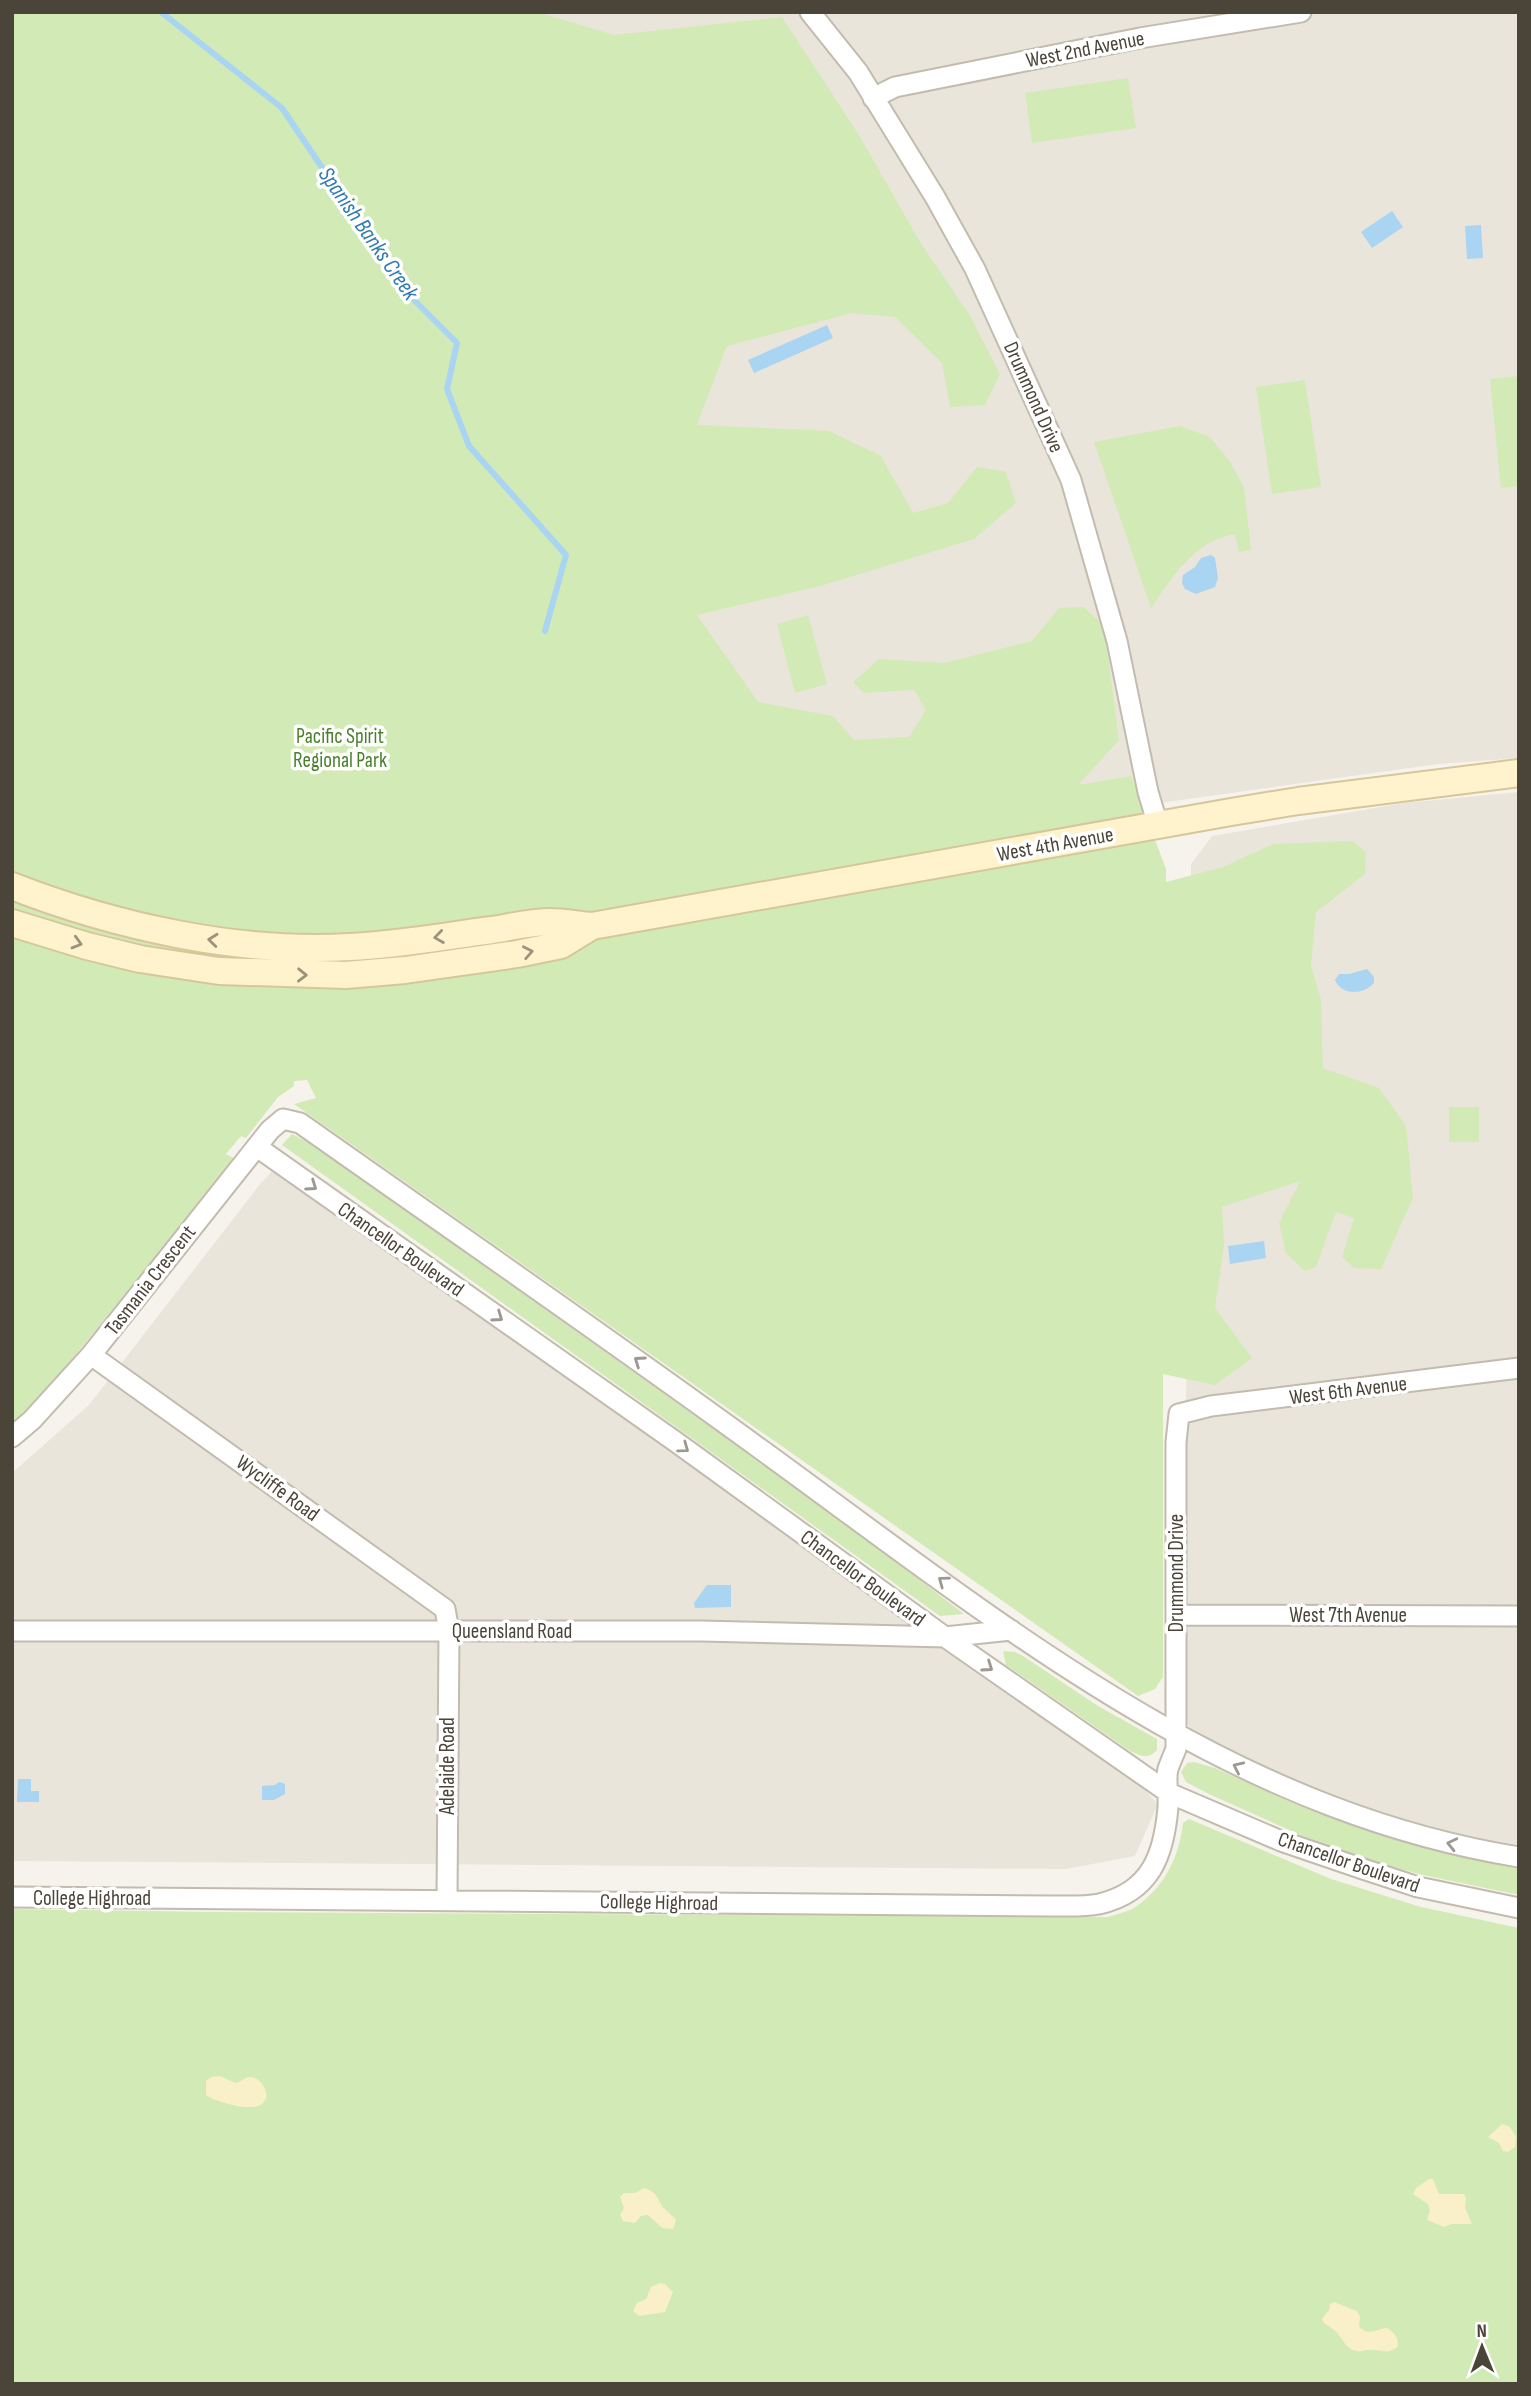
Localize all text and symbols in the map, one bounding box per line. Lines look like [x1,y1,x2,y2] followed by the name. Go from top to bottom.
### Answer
[1024,26,1146,73] street label: West 2nd Avenue
[312,162,425,307] water label: Spanish Banks Creek
[998,338,1069,456] street label: Drummond Drive
[293,724,387,773] park label: Pacific Spirit Regional Park
[995,822,1115,867] street label: West 4th Avenue
[433,930,445,945] one-way arrow
[207,932,219,947] one-way arrow
[71,935,83,950] one-way arrow
[522,945,534,960] one-way arrow
[297,967,308,983] one-way arrow
[304,1178,317,1190] one-way arrow
[333,1197,469,1302] street label: Chancellor Boulevard
[100,1220,201,1340] street label: Tasmania Crescent
[490,1309,503,1321] one-way arrow
[634,1357,647,1369] one-way arrow
[1288,1371,1408,1410] street label: West 6th Avenue
[676,1440,689,1452] one-way arrow
[231,1450,324,1527] street label: Wycliffe Road
[1164,1514,1189,1632] street label: Drummond Drive
[795,1525,930,1632] street label: Chancellor Boulevard
[938,1577,950,1589] one-way arrow
[1289,1603,1407,1628] street label: West 7th Avenue
[452,1619,572,1644] street label: Queensland Road
[980,1659,993,1671] one-way arrow
[435,1717,460,1816] street label: Adelaide Road
[1233,1761,1245,1775] one-way arrow
[1275,1827,1423,1898] street label: Chancellor Boulevard
[1446,1837,1458,1852] one-way arrow
[33,1886,151,1911] street label: College Highroad
[600,1889,718,1916] street label: College Highroad
[1447,2312,1517,2382] north arrow
[1476,2320,1487,2343] text: N

